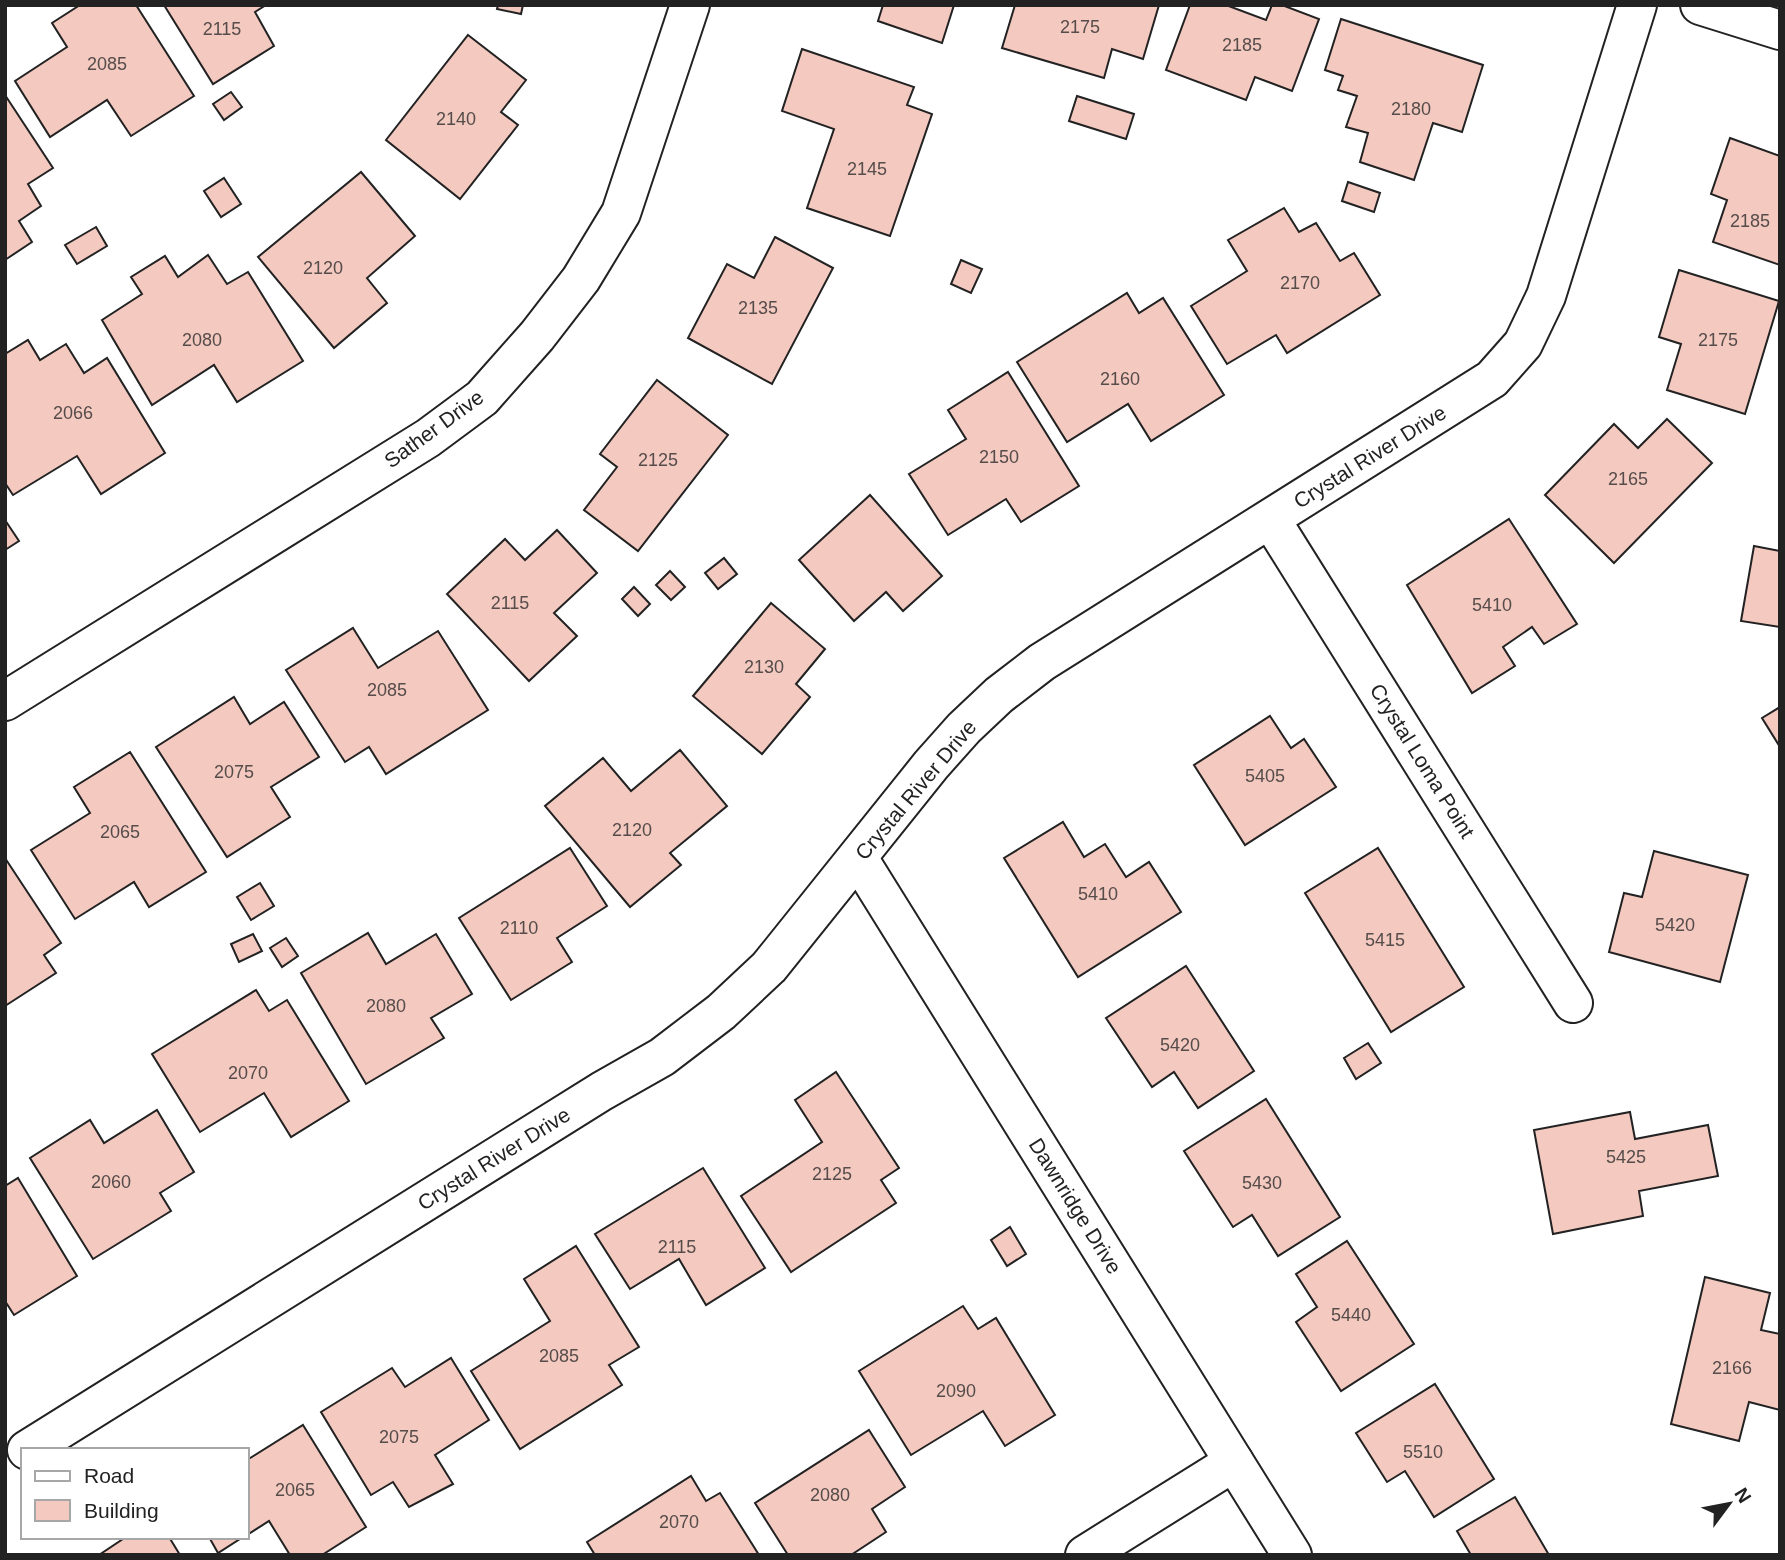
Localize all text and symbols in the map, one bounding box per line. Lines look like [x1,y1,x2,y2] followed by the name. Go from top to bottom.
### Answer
[1060,17,1100,37] house number: 2175
[203,19,241,39] house number: 2115
[1222,35,1262,55] house number: 2185
[87,54,127,74] house number: 2085
[1391,99,1431,119] house number: 2180
[436,109,476,129] house number: 2140
[847,159,887,179] house number: 2145
[1730,211,1770,231] house number: 2185
[303,258,343,278] house number: 2120
[1280,273,1320,293] house number: 2170
[738,298,778,318] house number: 2135
[182,330,222,350] house number: 2080
[1698,330,1738,350] house number: 2175
[1100,369,1140,389] house number: 2160
[380,385,488,472] street label: Sather Drive
[1289,400,1450,513] street label: Crystal River Drive
[53,403,93,423] house number: 2066
[979,447,1019,467] house number: 2150
[638,450,678,470] house number: 2125
[1608,469,1648,489] house number: 2165
[491,593,529,613] house number: 2115
[1472,595,1512,615] house number: 5410
[744,657,784,677] house number: 2130
[1366,679,1479,842] street label: Crystal Loma Point
[367,680,407,700] house number: 2085
[851,715,981,864] street label: Crystal River Drive
[214,762,254,782] house number: 2075
[1245,766,1285,786] house number: 5405
[612,820,652,840] house number: 2120
[100,822,140,842] house number: 2065
[1078,884,1118,904] house number: 5410
[1655,915,1695,935] house number: 5420
[500,918,538,938] house number: 2110
[1365,930,1405,950] house number: 5415
[366,996,406,1016] house number: 2080
[1160,1035,1200,1055] house number: 5420
[228,1063,268,1083] house number: 2070
[413,1102,574,1215] street label: Crystal River Drive
[1025,1134,1126,1278] street label: Dawnridge Drive
[1606,1147,1646,1167] house number: 5425
[812,1164,852,1184] house number: 2125
[91,1172,131,1192] house number: 2060
[1242,1173,1282,1193] house number: 5430
[658,1237,696,1257] house number: 2115
[1331,1305,1371,1325] house number: 5440
[539,1346,579,1366] house number: 2085
[1712,1358,1752,1378] house number: 2166
[936,1381,976,1401] house number: 2090
[379,1427,419,1447] house number: 2075
[1403,1442,1443,1462] house number: 5510
[21,1448,248,1539] legend
[84,1464,134,1487] text: Road
[1694,1469,1764,1539] north arrow
[275,1480,315,1500] house number: 2065
[1730,1484,1756,1507] text: N
[810,1485,850,1505] house number: 2080
[84,1499,159,1522] text: Building
[659,1512,699,1532] house number: 2070

